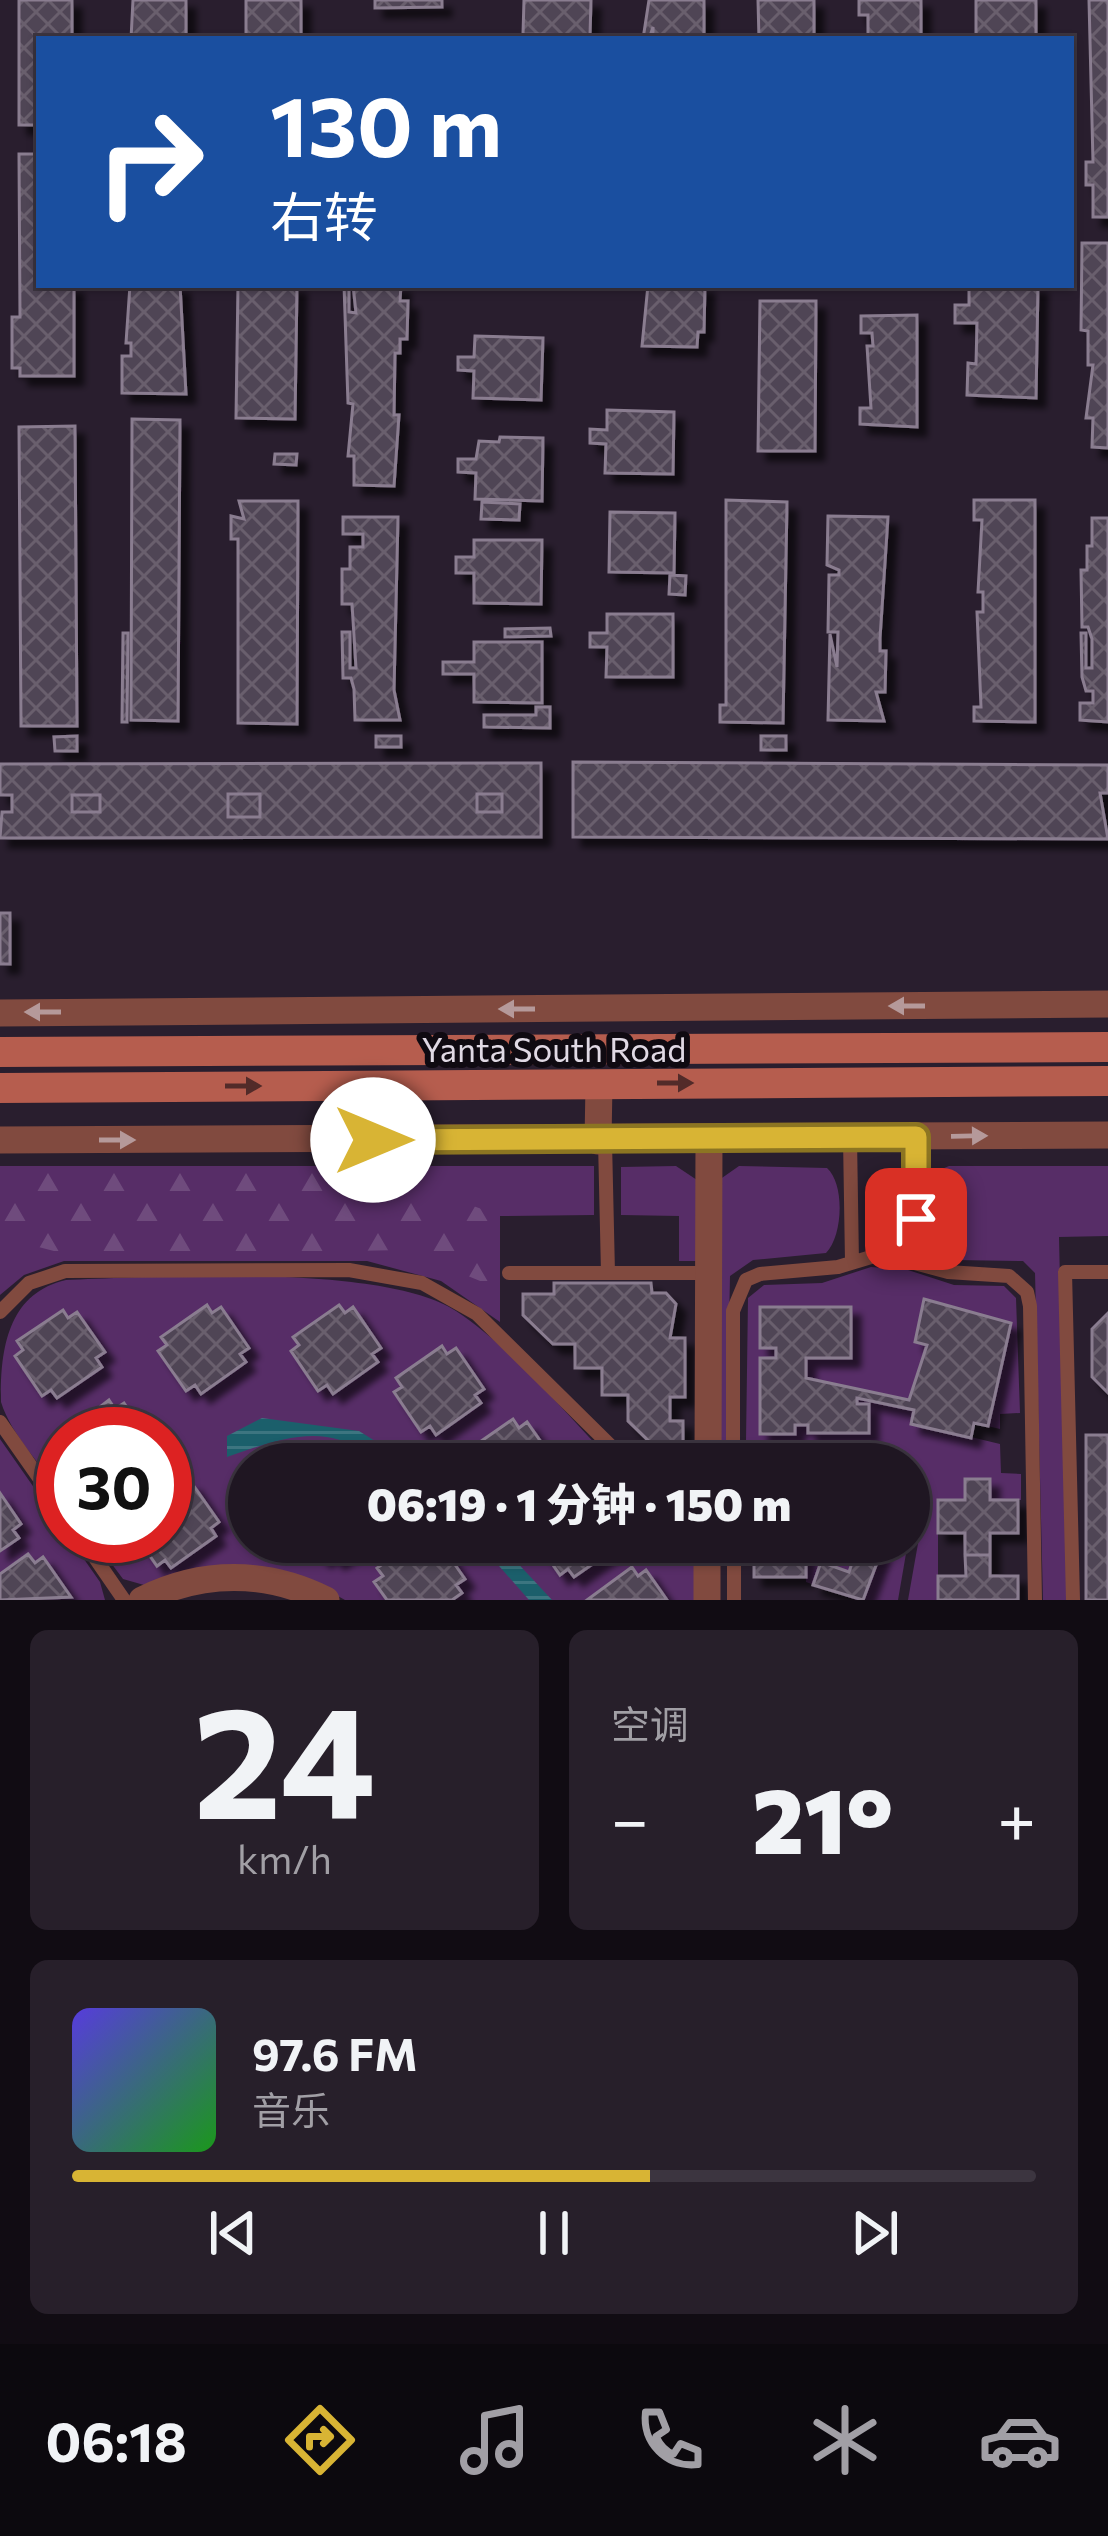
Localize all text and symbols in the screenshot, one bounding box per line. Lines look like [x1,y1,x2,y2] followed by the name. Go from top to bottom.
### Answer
[270,72,502,174] text: 130 m
[72,84,228,240] icon: right
[270,182,378,248] text: 右转
[887,996,925,1016] one-way arrow
[497,999,535,1019] one-way arrow
[23,1003,61,1022] one-way arrow
[422,1028,686,1069] street label: Yanta South Road
[657,1074,695,1093] one-way arrow
[225,1076,263,1096] one-way arrow
[310,1077,436,1203] position arrow
[951,1127,989,1146] one-way arrow
[99,1130,137,1150] one-way arrow
[865,1168,967,1270] pin
[883,1186,949,1252] icon: arrive
[36,1407,192,1563] speed limit sign: 30
[367,1475,791,1530] text: 06:19 · 1 分钟 · 150 m
[193,1660,376,1851] text: 24
[611,1699,689,1747] text: 空调
[752,1762,894,1873] text: 21°
[611,1777,649,1858] text: −
[997,1777,1036,1858] text: +
[237,1834,332,1882] text: km/h
[252,2025,418,2080] text: 97.6 FM
[252,2085,330,2133] text: 音乐
[200,2200,266,2266] icon: previous
[521,2200,587,2266] icon: pause
[842,2200,908,2266] icon: next
[278,2398,362,2482] icon: directions
[453,2398,537,2482] icon: music
[628,2398,712,2482] icon: phone
[803,2398,887,2482] icon: climate
[978,2398,1062,2482] icon: car
[46,2407,187,2473] text: 06:18

